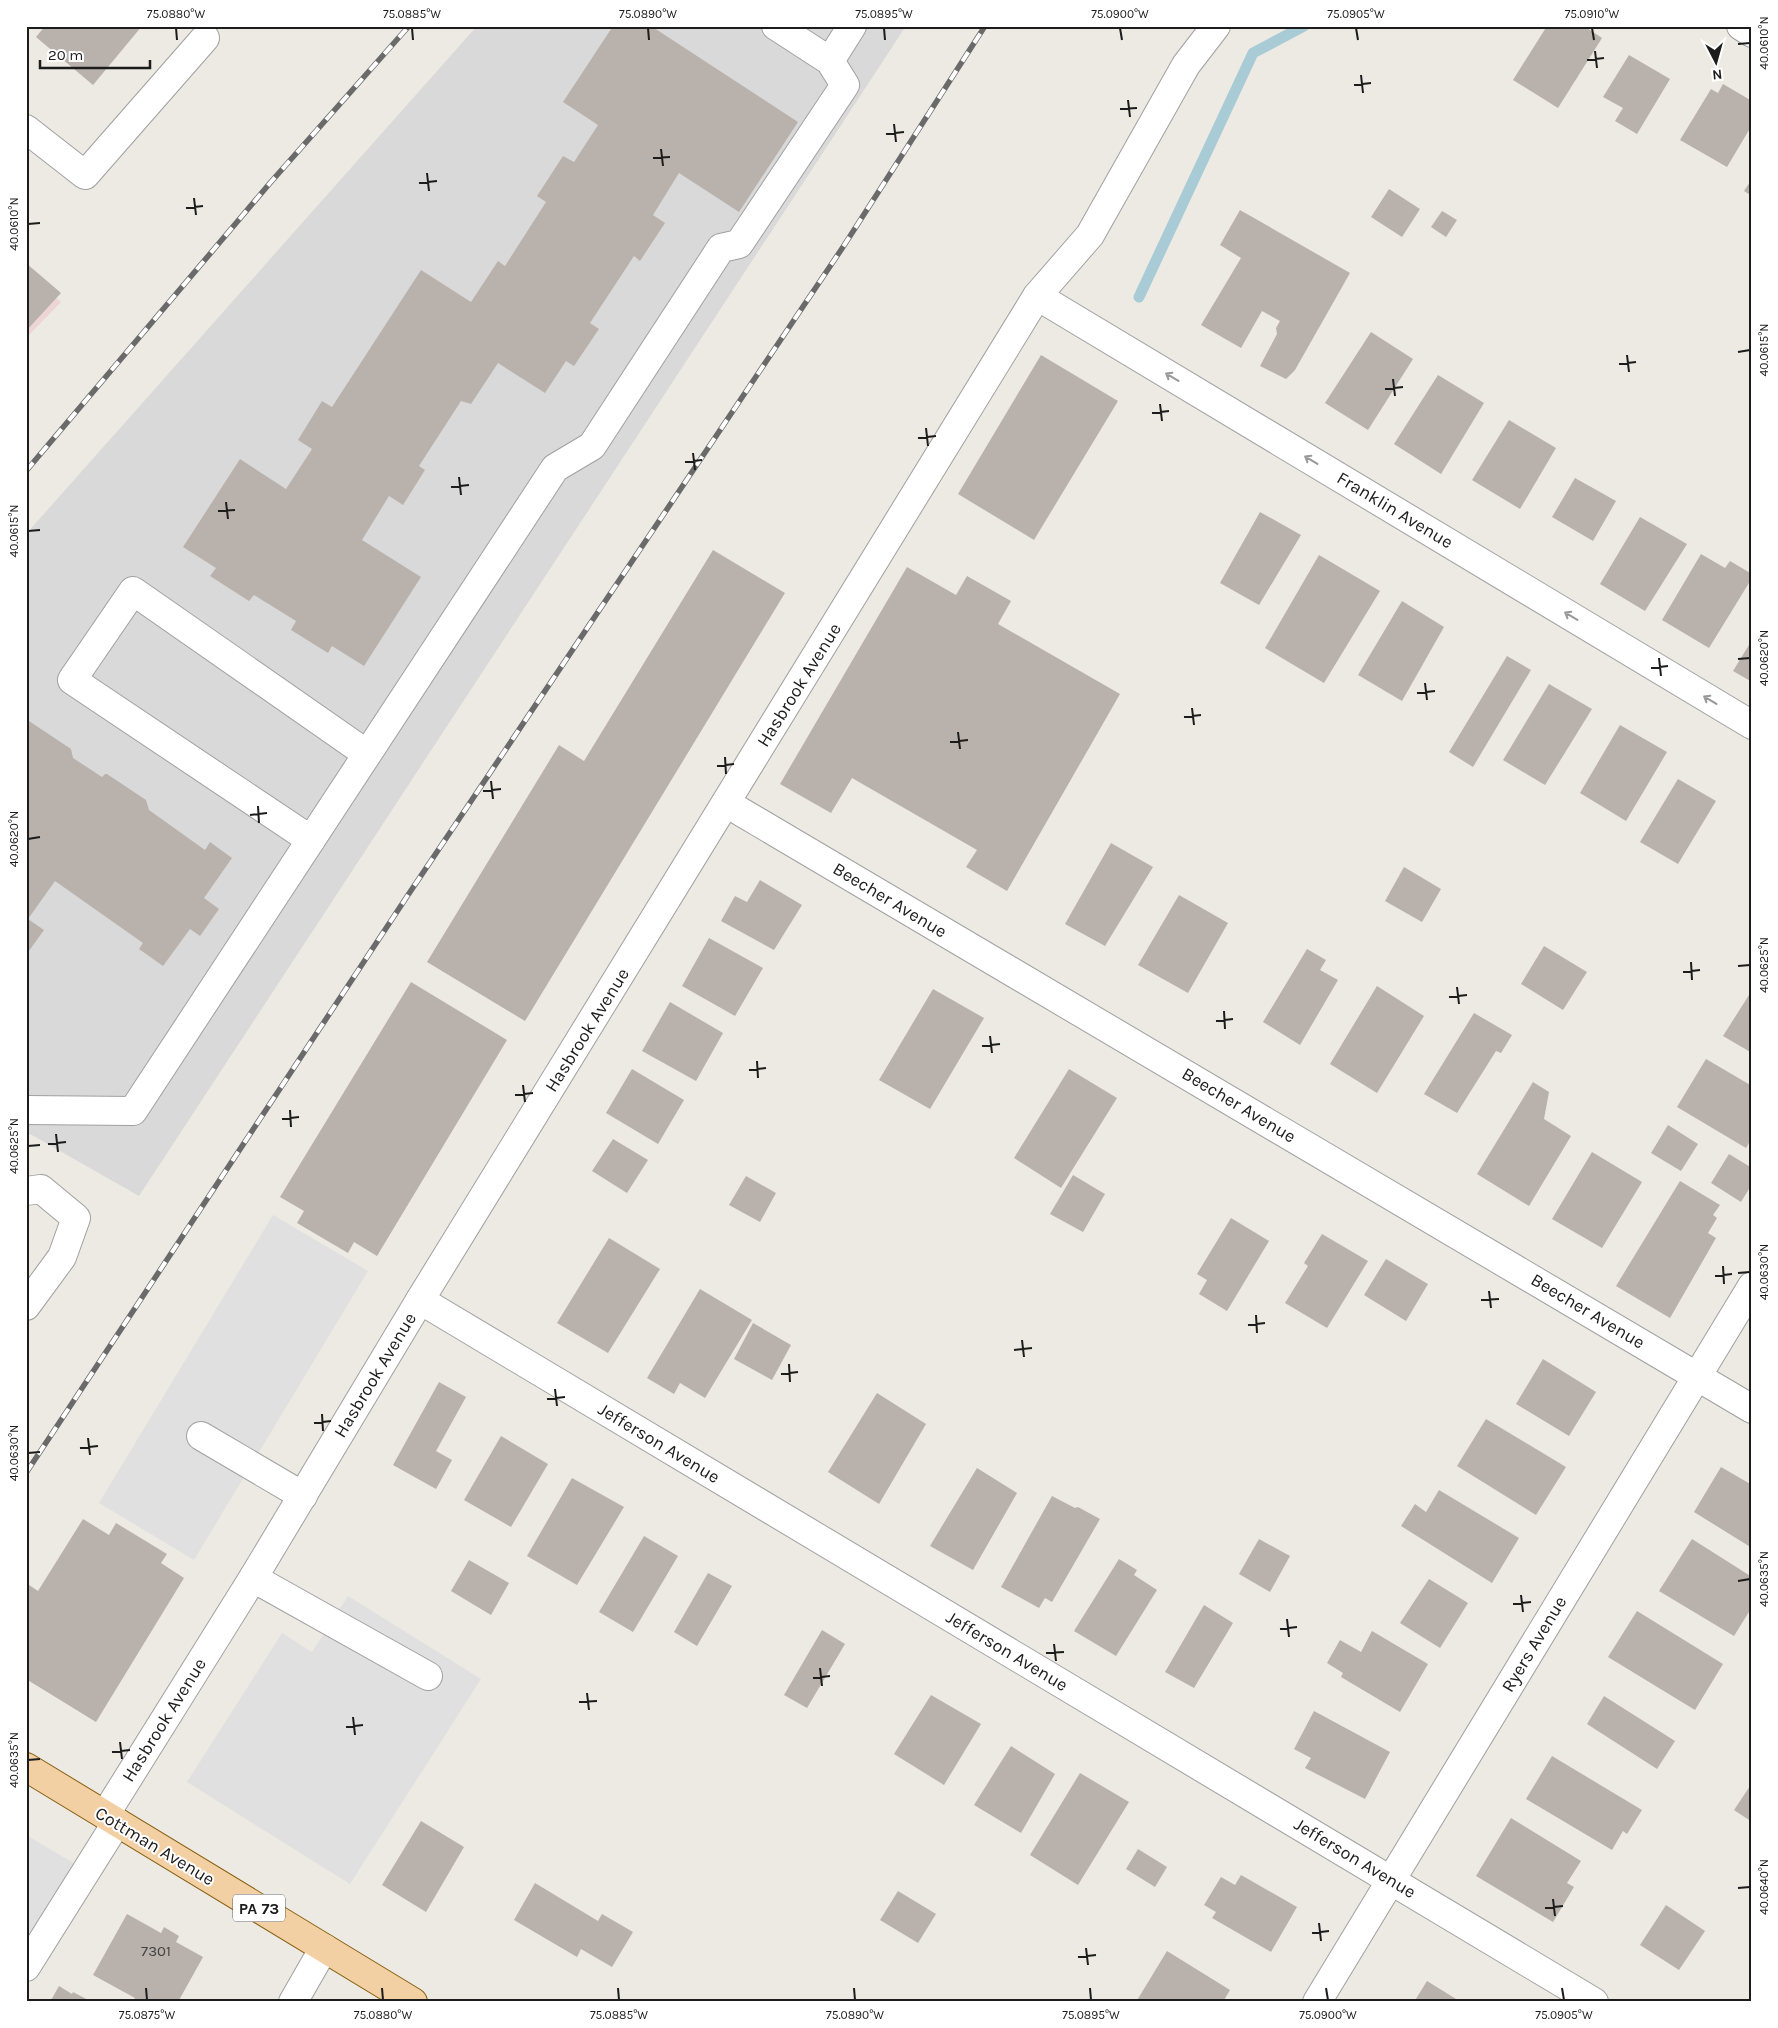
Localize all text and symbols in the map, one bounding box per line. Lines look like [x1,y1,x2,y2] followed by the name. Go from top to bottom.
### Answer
[147,7,205,21] text: 75.0880°W
[383,7,441,21] text: 75.0885°W
[619,7,677,21] text: 75.0890°W
[855,7,913,21] text: 75.0895°W
[1091,7,1149,21] text: 75.0900°W
[1327,7,1385,21] text: 75.0905°W
[1565,7,1620,21] text: 75.0910°W
[1757,16,1771,70] text: 40.0610°N
[40,38,150,70] scale bar
[1690,38,1740,88] north arrow
[48,46,83,64] text: 20 m
[1711,65,1723,83] text: N
[7,197,21,251] text: 40.0610°N
[1757,324,1771,377] text: 40.0615°N
[1166,371,1180,381] one-way arrow
[1305,455,1319,465] one-way arrow
[1333,467,1457,553] street label: Franklin Avenue
[7,505,21,558] text: 40.0615°N
[1564,611,1578,621] one-way arrow
[752,619,846,751] street label: Hasbrook Avenue
[1757,630,1771,686] text: 40.0620°N
[1703,694,1717,704] one-way arrow
[7,811,21,867] text: 40.0620°N
[829,857,951,943] street label: Beecher Avenue
[1757,937,1771,993] text: 40.0625°N
[540,964,634,1096] street label: Hasbrook Avenue
[1178,1062,1300,1148] street label: Beecher Avenue
[7,1118,21,1174] text: 40.0625°N
[1757,1244,1771,1300] text: 40.0630°N
[1527,1268,1649,1354] street label: Beecher Avenue
[329,1309,421,1441] street label: Hasbrook Avenue
[594,1398,724,1488] street label: Jefferson Avenue
[7,1425,21,1481] text: 40.0630°N
[1757,1551,1771,1607] text: 40.0635°N
[1497,1592,1571,1696] street label: Ryers Avenue
[942,1606,1072,1696] street label: Jefferson Avenue
[117,1654,211,1786] street label: Hasbrook Avenue
[7,1732,21,1788] text: 40.0635°N
[91,1802,219,1890] street label: Cottman Avenue
[1290,1813,1420,1903] street label: Jefferson Avenue
[1757,1859,1771,1915] text: 40.0640°N
[233,1895,285,1922] road number: PA 73
[141,1942,171,1960] house number: 7301
[119,2008,175,2022] text: 75.0875°W
[354,2008,412,2022] text: 75.0880°W
[590,2008,648,2022] text: 75.0885°W
[826,2008,884,2022] text: 75.0890°W
[1062,2008,1120,2022] text: 75.0895°W
[1299,2008,1357,2022] text: 75.0900°W
[1535,2008,1593,2022] text: 75.0905°W

